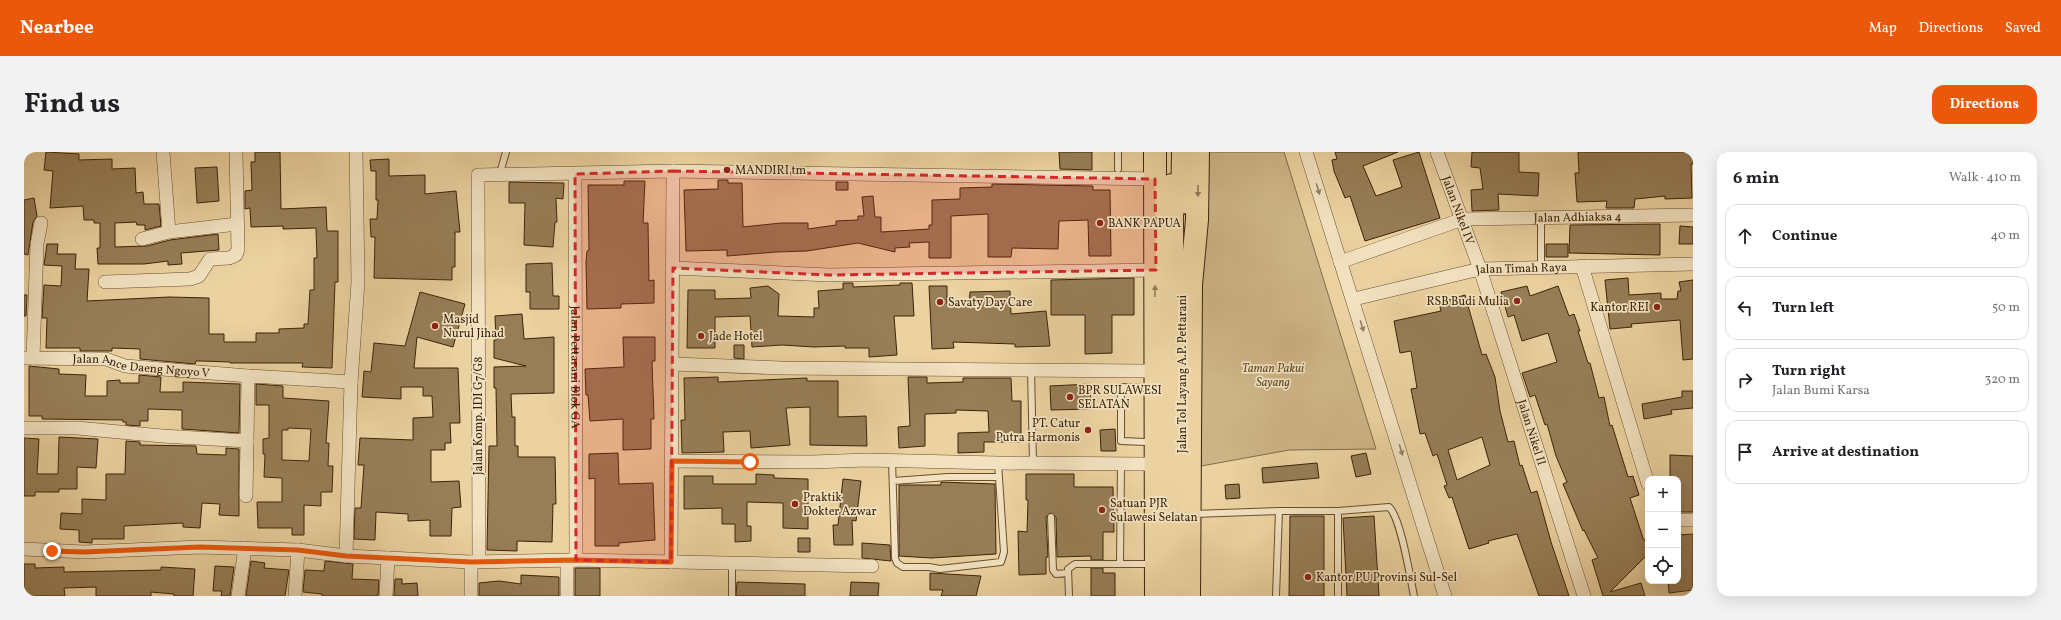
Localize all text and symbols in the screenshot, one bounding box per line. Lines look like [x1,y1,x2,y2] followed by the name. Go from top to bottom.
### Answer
[20,15,94,41] text: Nearbee
[1869,19,1897,38] text: Map
[1919,19,1983,38] text: Directions
[2005,19,2041,38] text: Saved
[24,85,120,124] text: Find us
[1932,85,2037,124] button: Directions
[735,163,807,179] place label: MANDIRI tm
[722,165,732,175] marker: MANDIRI tm
[1733,167,1779,190] text: 6 min
[1949,169,2021,187] text: Walk · 410 m
[1437,174,1477,247] street label: Jalan Nikel IV
[1315,184,1321,196] one-way arrow
[1194,185,1201,197] one-way arrow
[1534,209,1622,227] street label: Jalan Adhiaksa 4
[1108,216,1181,232] place label: BANK PAPUA
[1095,218,1105,228] marker: BANK PAPUA
[1734,225,1756,247] icon: ahead
[1772,226,1837,247] text: Continue
[1991,227,2020,245] text: 40 m
[1474,260,1567,279] street label: Jalan Timah Raya
[1152,284,1158,297] one-way arrow
[1175,294,1191,453] street label: Jalan Tol Layang A.P. Pettarani
[1426,294,1509,310] place label: RSB Budi Mulia
[948,295,1033,311] place label: Savaty Day Care
[1512,296,1522,306] marker: RSB Budi Mulia
[935,297,945,307] marker: Savaty Day Care
[1734,297,1756,319] icon: left
[1772,298,1834,319] text: Turn left
[1992,299,2020,317] text: 50 m
[1590,300,1649,316] place label: Kantor REI
[1652,302,1662,312] marker: Kantor REI
[566,305,583,429] street label: Jalan Pettarani Blok GA
[443,312,504,342] place label: Masjid Nurul Jihad
[1359,320,1365,332] one-way arrow
[430,321,440,331] marker: Masjid Nurul Jihad
[709,329,763,345] place label: Jade Hotel
[696,331,706,341] marker: Jade Hotel
[73,352,210,382] street label: Jalan Ance Daeng Ngoyo V
[471,357,487,475] street label: Jalan Komp. IDI G7/G8
[1242,361,1305,391] park label: Taman Pakui Sayang
[1772,361,1846,382] text: Turn right
[1734,369,1756,391] icon: right
[1985,371,2020,389] text: 320 m
[1772,382,1870,400] text: Jalan Bumi Karsa
[1078,383,1162,413] place label: BPR SULAWESI SELATAN
[1065,392,1075,402] marker: BPR SULAWESI SELATAN
[1513,398,1549,468] street label: Jalan Nikel II
[996,416,1080,446] place label: PT. Catur Putra Harmonis
[1083,425,1093,435] marker: PT. Catur Putra Harmonis
[1734,441,1756,463] icon: arrive
[1772,442,1919,463] text: Arrive at destination
[1398,445,1404,457] one-way arrow
[741,453,759,471] route start
[1645,476,1681,584] map controls
[1645,476,1681,512] button: +
[803,490,877,520] place label: Praktik Dokter Azwar
[1110,496,1198,526] place label: Satuan PJR Sulawesi Selatan
[790,499,800,509] marker: Praktik Dokter Azwar
[1097,505,1107,515] marker: Satuan PJR Sulawesi Selatan
[1645,512,1681,548] button: −
[43,542,61,560] route end
[1645,548,1681,584] button: locate
[1316,570,1457,586] place label: Kantor PU Provinsi Sul-Sel
[1303,572,1313,582] marker: Kantor PU Provinsi Sul-Sel

